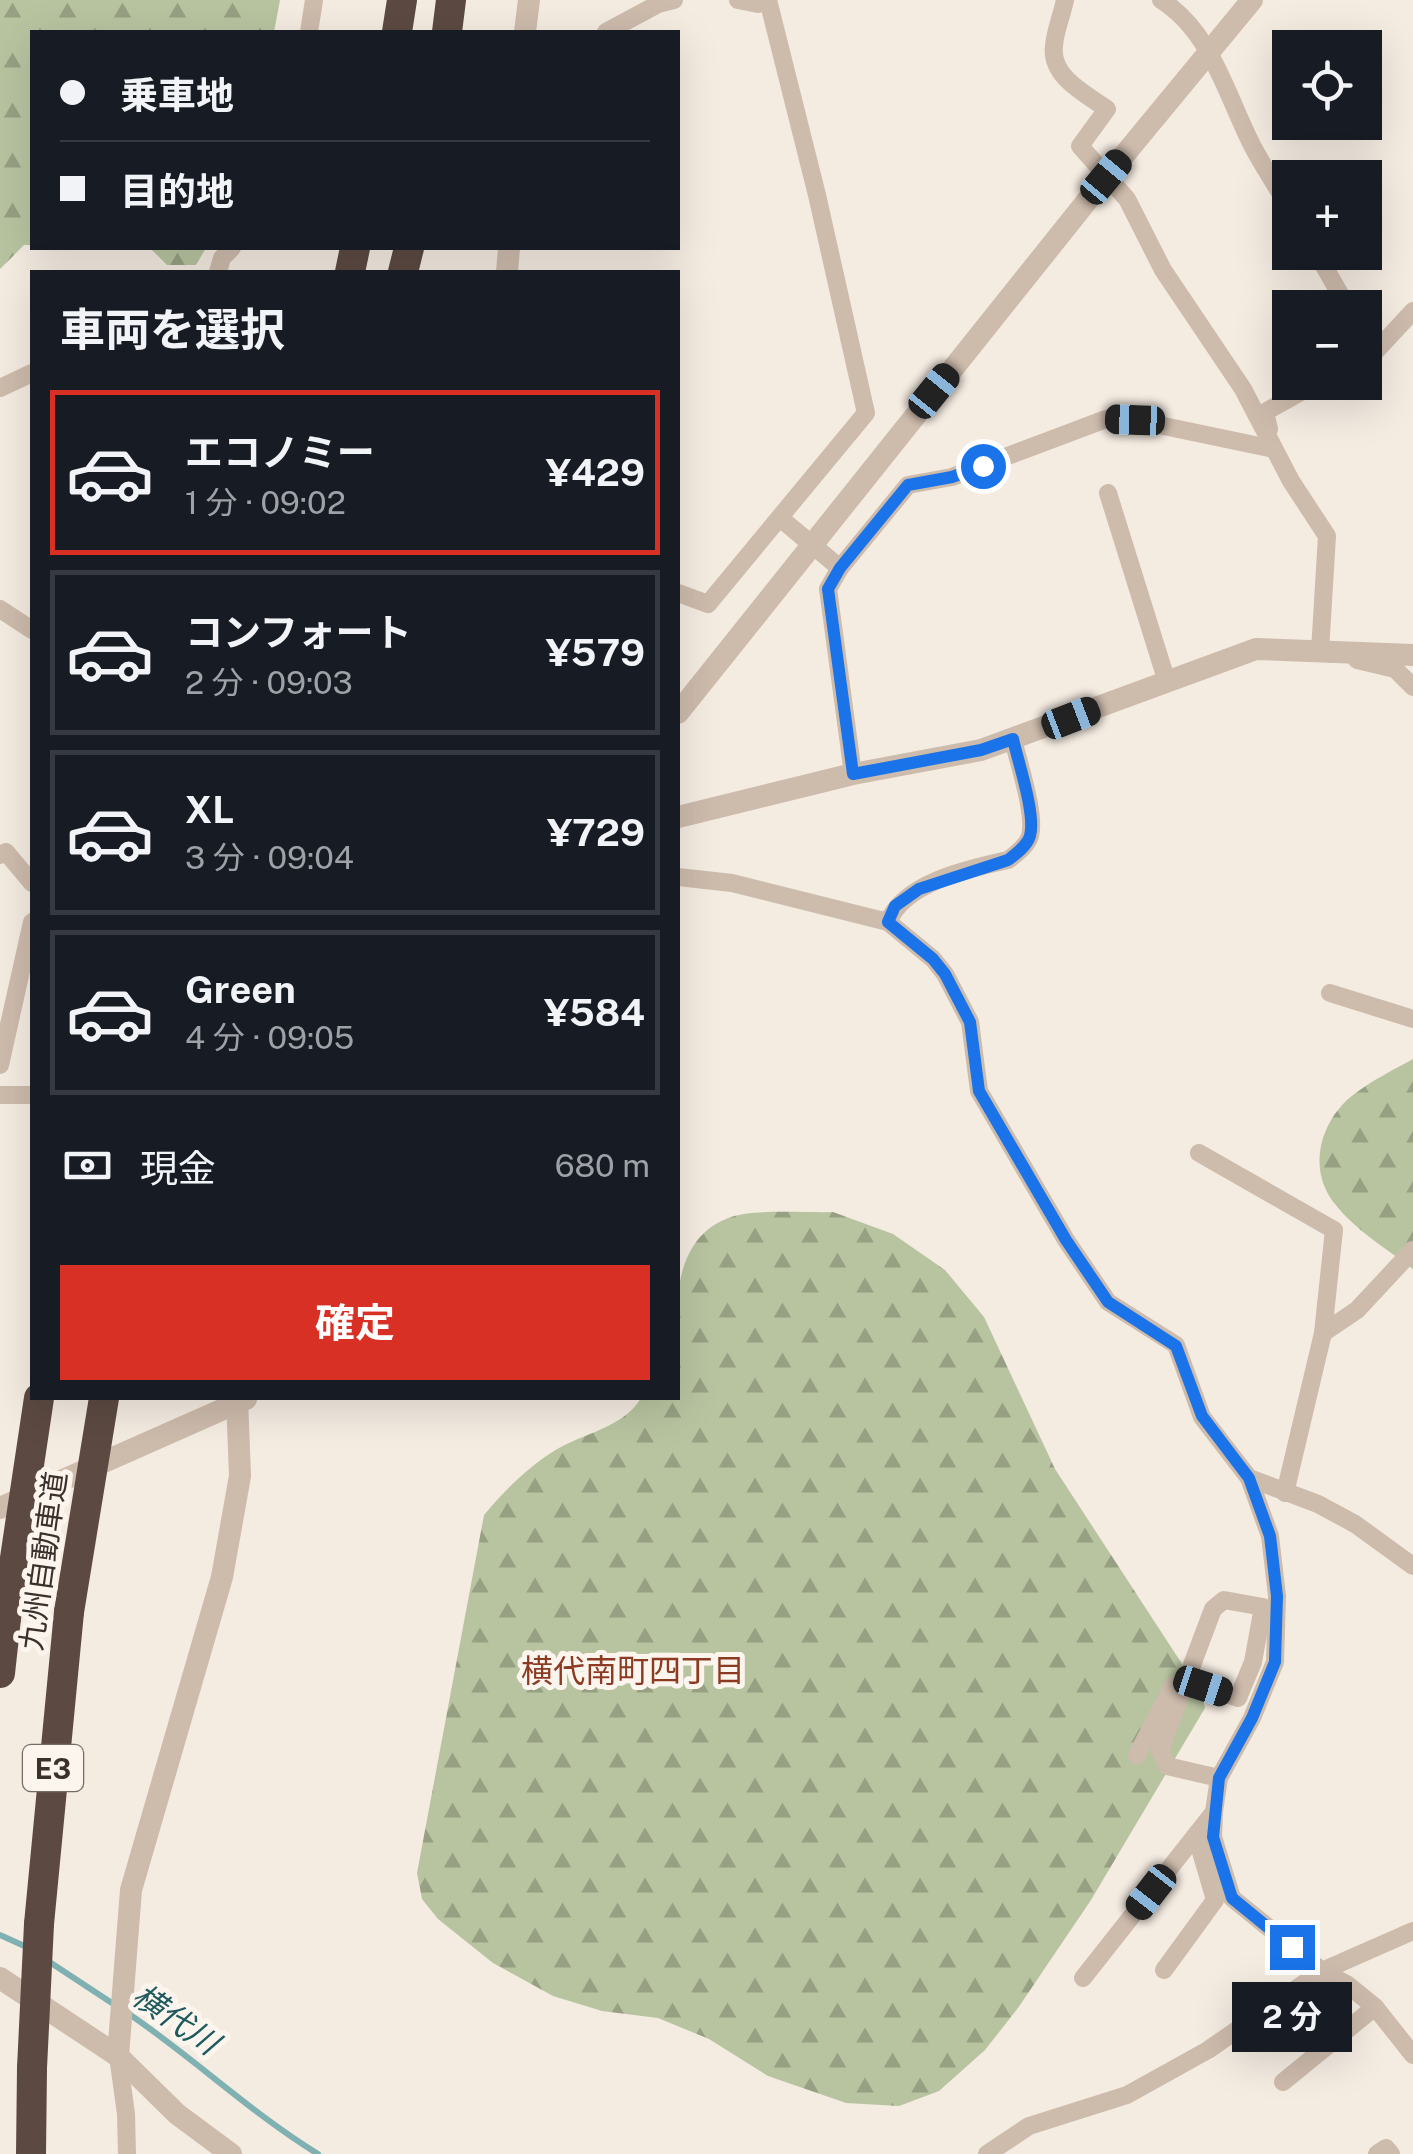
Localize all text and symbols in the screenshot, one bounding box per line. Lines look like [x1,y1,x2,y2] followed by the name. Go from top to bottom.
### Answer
[1272,30,1382,400] map controls
[1272,30,1382,140] button: locate
[120,73,234,118] text: 乗車地
[1075,144,1137,210] car
[1272,160,1382,270] button: +
[120,169,234,214] text: 目的地
[1272,290,1382,400] button: −
[60,303,285,356] text: 車両を選択
[903,358,965,424] car
[1104,404,1166,436] car
[65,428,155,518] icon: car
[185,430,375,475] text: エコノミー
[961,444,1006,489] route start
[546,450,645,495] text: ¥429
[185,484,346,521] text: 1 分 · 09:02
[65,608,155,698] icon: car
[185,610,412,655] text: コンフォート
[546,630,645,675] text: ¥579
[185,664,353,701] text: 2 分 · 09:03
[1038,693,1104,743] car
[185,787,234,832] text: XL
[65,788,155,878] icon: car
[547,810,645,855] text: ¥729
[185,839,354,876] text: 3 分 · 09:04
[185,967,296,1012] text: Green
[65,968,155,1058] icon: car
[544,990,645,1035] text: ¥584
[185,1019,354,1056] text: 4 分 · 09:05
[60,1138,115,1193] icon: cash
[140,1146,216,1191] text: 現金
[555,1147,650,1184] text: 680 m
[60,1265,650,1380] button: 確定
[13,1469,73,1653] street label: 九州自動車道
[521,1652,745,1689] district label: 横代南町四丁目
[1170,1662,1236,1710] car
[23,1745,83,1791] road number: E3
[1121,1859,1181,1925] car
[1270,1925,1315,1970] route end
[126,1976,228,2063] water label: 横代川
[1232,1982,1352,2052] callout: 2 分
[1262,1998,1322,2035] text: 2 分

